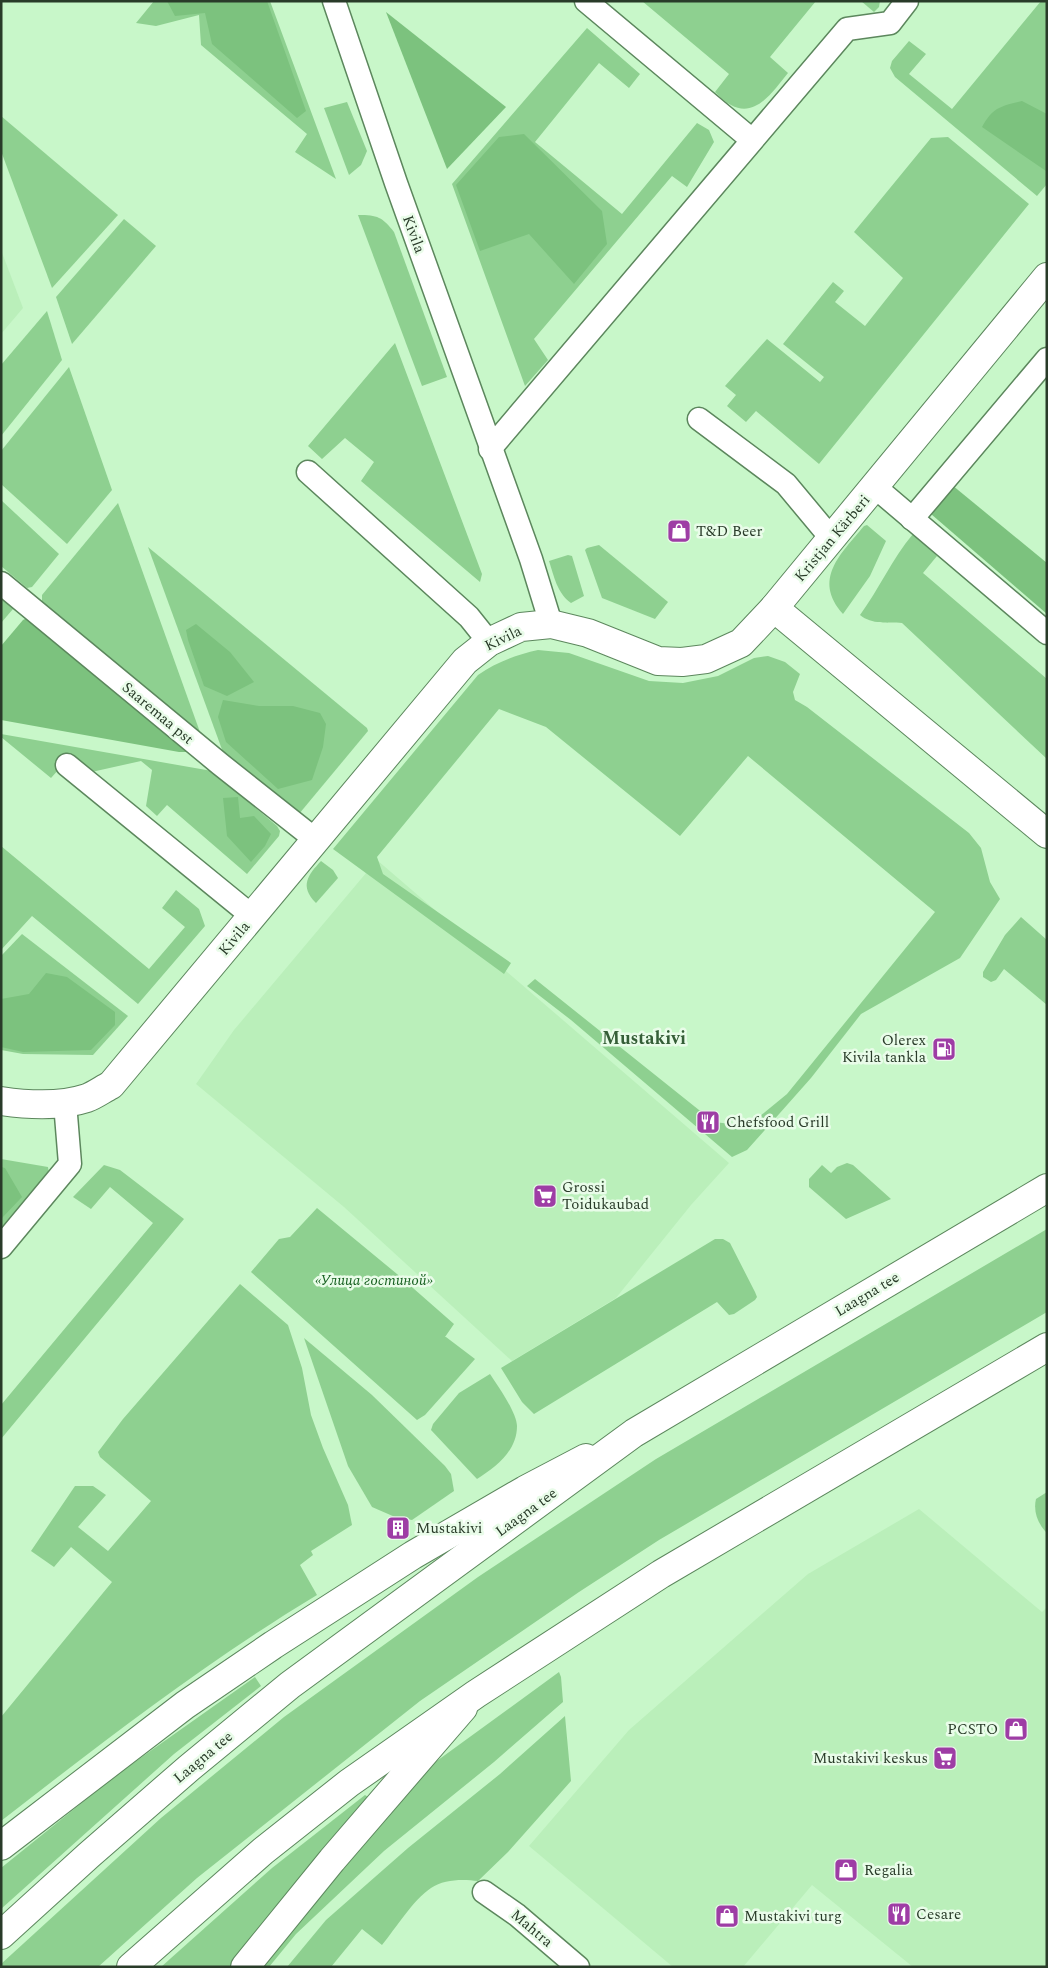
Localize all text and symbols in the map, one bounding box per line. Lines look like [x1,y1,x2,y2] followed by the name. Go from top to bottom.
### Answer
[396,212,431,257] street label: Kivila
[789,490,876,587] street label: Kristjan Kärberi
[666,518,692,544] shop icon: T&D Beer
[696,520,762,543] place label: T&D Beer
[481,619,526,657] street label: Kivila
[117,676,199,750] street label: Saaremaa pst
[213,915,256,961] street label: Kivila
[602,1025,686,1052] district label: Mustakivi
[842,1029,927,1069] place label: Olerex Kivila tankla
[931,1036,957,1062] fuel station icon: Olerex Kivila tankla
[695,1109,721,1135] restaurant icon: Chefsfood Grill
[726,1111,829,1134] place label: Chefsfood Grill
[562,1176,649,1216] place label: Grossi Toidukaubad
[532,1183,558,1209] supermarket icon: Grossi Toidukaubad
[831,1266,904,1323] street label: Laagna tee
[315,1269,433,1292] park label: «Улица гостиной»
[491,1482,562,1543] street label: Laagna tee
[385,1515,411,1541] building icon: Mustakivi
[416,1517,482,1540] place label: Mustakivi
[1003,1716,1029,1742] shop icon: PCSTO
[947,1718,998,1741] place label: PCSTO
[168,1726,238,1789] street label: Laagna tee
[932,1745,958,1771] supermarket icon: Mustakivi keskus
[813,1747,928,1770] place label: Mustakivi keskus
[833,1857,859,1883] shop icon: Regalia
[864,1859,914,1882] place label: Regalia
[886,1901,912,1927] restaurant icon: Cesare
[714,1903,740,1929] shop icon: Mustakivi turg
[916,1903,961,1926] place label: Cesare
[505,1904,558,1953] street label: Mahtra
[744,1905,842,1928] place label: Mustakivi turg

